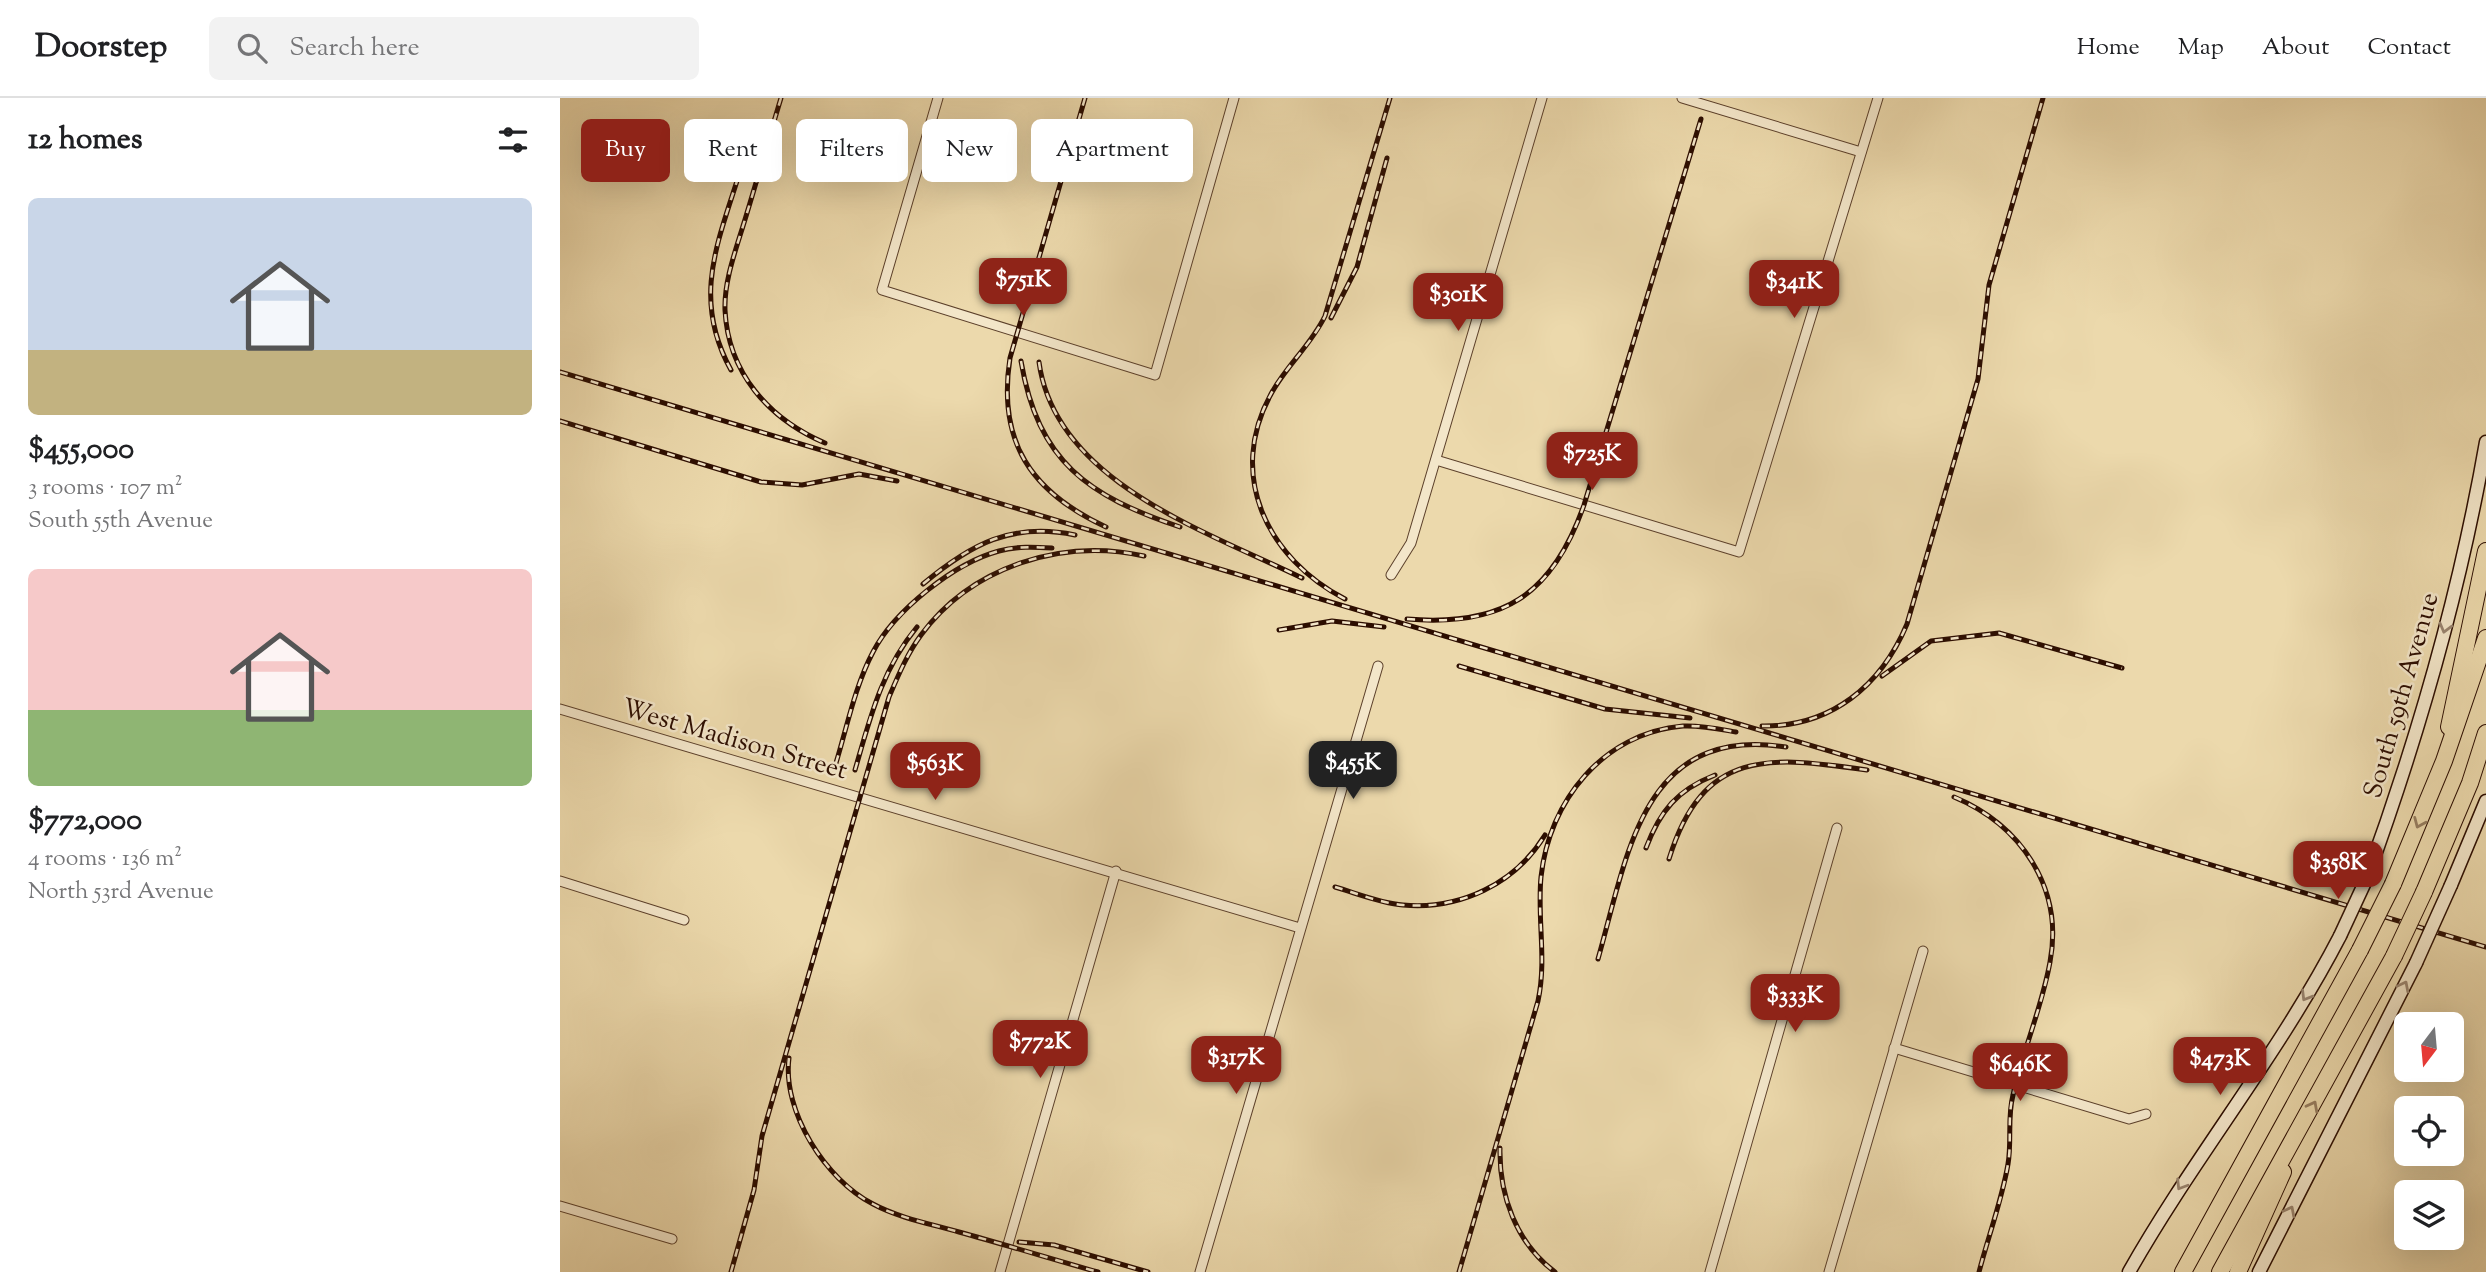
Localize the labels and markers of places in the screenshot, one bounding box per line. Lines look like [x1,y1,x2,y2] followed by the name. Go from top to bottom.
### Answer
[974,258,1072,318] pin: $751K
[1745,260,1843,320] pin: $341K
[1409,274,1507,333] pin: $301K
[1543,432,1641,492] pin: $725K
[886,742,984,802] pin: $563K
[1304,742,1402,801] pin: $455K
[2289,842,2387,901] pin: $358K
[1746,974,1844,1034] pin: $333K
[991,1020,1089,1080] pin: $772K
[1187,1037,1285,1096] pin: $317K
[2171,1038,2269,1097] pin: $473K
[1971,1044,2069,1103] pin: $646K

